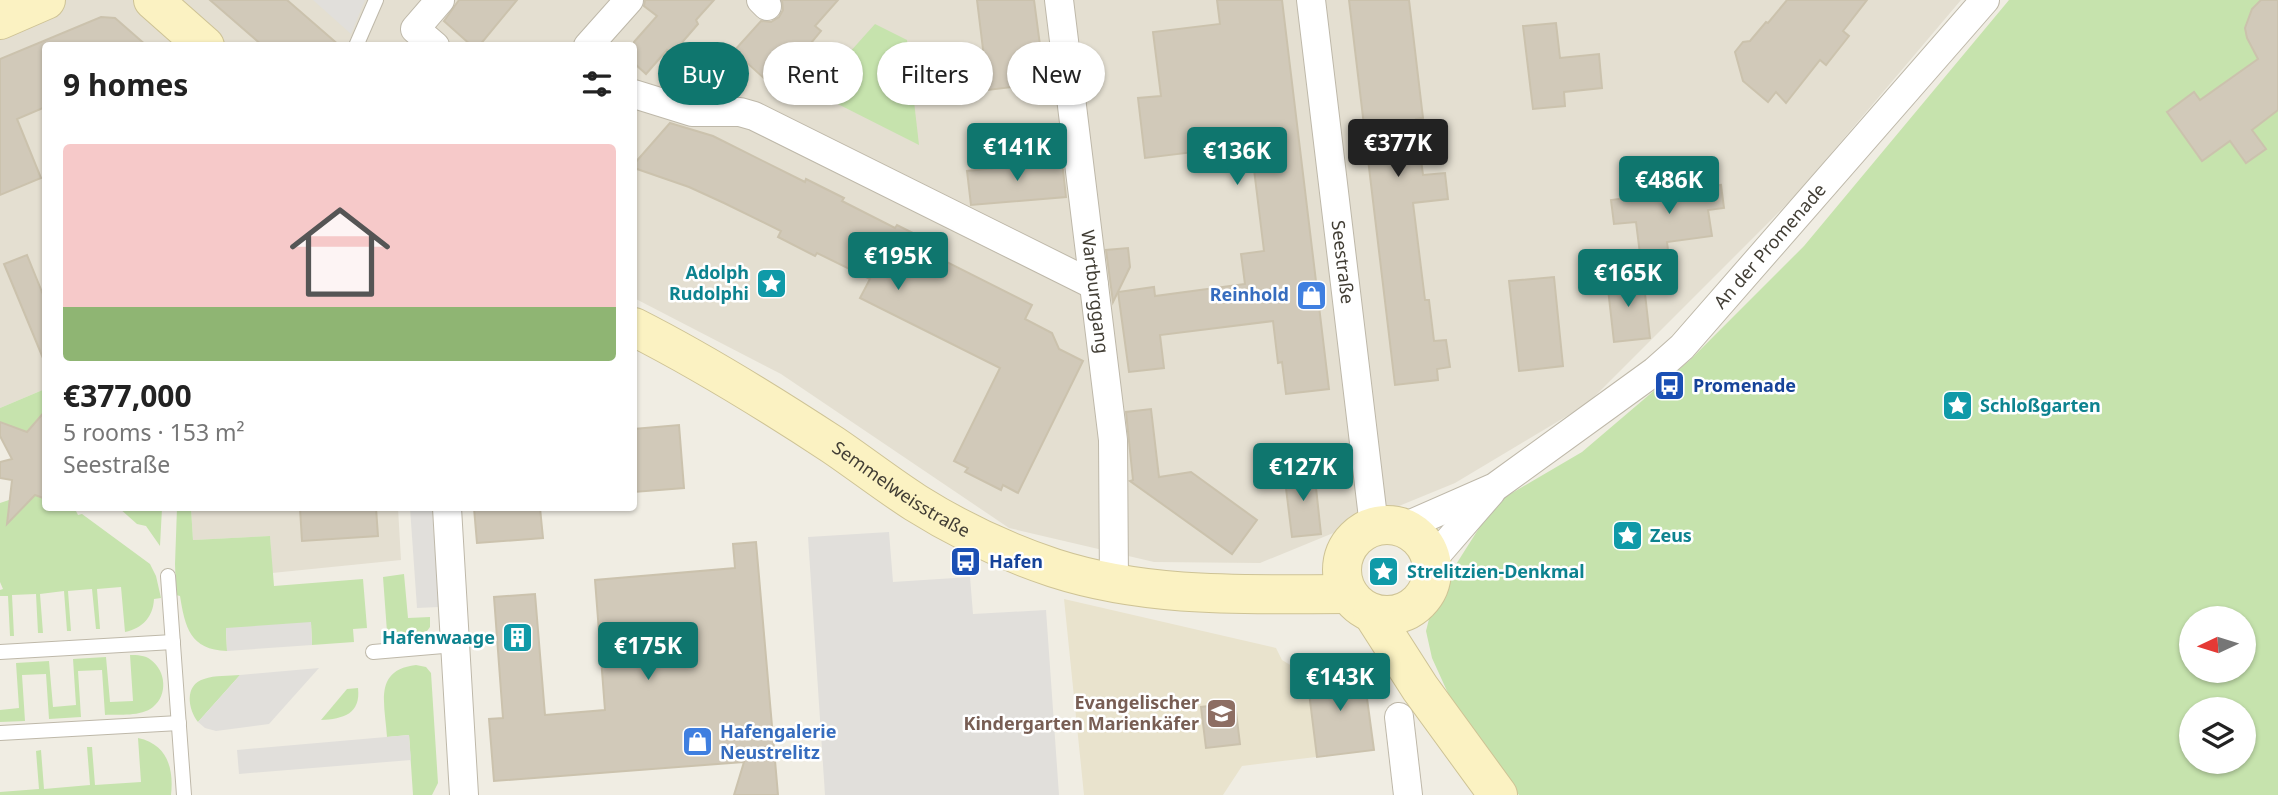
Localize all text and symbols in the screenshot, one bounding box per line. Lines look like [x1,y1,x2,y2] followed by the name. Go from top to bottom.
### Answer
[658,42,749,105] chip: Buy
[763,42,863,105] chip: Rent
[877,42,993,105] chip: Filters
[1007,42,1105,105] chip: New
[63,64,188,105] text: 9 homes
[578,65,616,103] icon: filters
[1349,120,1447,179] pin: €377K
[968,124,1066,183] pin: €141K
[1364,126,1432,158] text: €377K
[1188,128,1286,187] pin: €136K
[983,130,1051,162] text: €141K
[1203,134,1271,166] text: €136K
[1620,156,1718,216] pin: €486K
[1635,163,1703,195] text: €486K
[1708,178,1831,313] street label: An der Promenade
[277,189,403,315] icon: home
[1326,219,1360,305] street label: Seestraße
[1076,229,1115,355] street label: Wartburggang
[849,232,947,292] pin: €195K
[864,239,932,271] text: €195K
[1579,250,1677,309] pin: €165K
[1594,256,1662,288] text: €165K
[669,260,749,305] place label: Adolph Rudolphi
[755,266,789,300] place icon: Adolph Rudolphi
[1295,278,1329,312] shop icon: Reinhold
[1210,282,1289,306] place label: Reinhold
[1653,369,1687,403] bus stop icon: Promenade
[1693,373,1796,397] place label: Promenade
[63,375,192,416] text: €377,000
[1940,389,1974,423] place icon: Schloßgarten
[1980,393,2101,417] place label: Schloßgarten
[63,416,245,448] text: 5 rooms · 153 m²
[828,435,974,542] street label: Semmelweisstraße
[1254,444,1352,503] pin: €127K
[63,448,170,480] text: Seestraße
[1269,450,1337,482] text: €127K
[1610,519,1644,553] place icon: Zeus
[1650,523,1692,547] place label: Zeus
[949,545,983,579] bus stop icon: Hafen
[989,549,1043,573] place label: Hafen
[1367,555,1401,589] place icon: Strelitzien-Denkmal
[1407,559,1585,583] place label: Strelitzien-Denkmal
[2179,606,2256,682] north arrow
[2179,606,2256,774] map controls
[501,621,535,655] building icon: Hafenwaage
[599,622,697,682] pin: €175K
[382,625,495,649] place label: Hafenwaage
[614,629,682,661] text: €175K
[1291,654,1389,713] pin: €143K
[1306,660,1374,692] text: €143K
[964,690,1199,735] place label: Evangelischer Kindergarten Marienkäfer
[1205,696,1239,730] school or university icon: Evangelischer Kindergarten Marienkäfer
[2179,697,2256,774] button: layers
[720,719,836,764] place label: Hafengalerie Neustrelitz
[680,725,714,759] shop icon: Hafengalerie Neustrelitz

